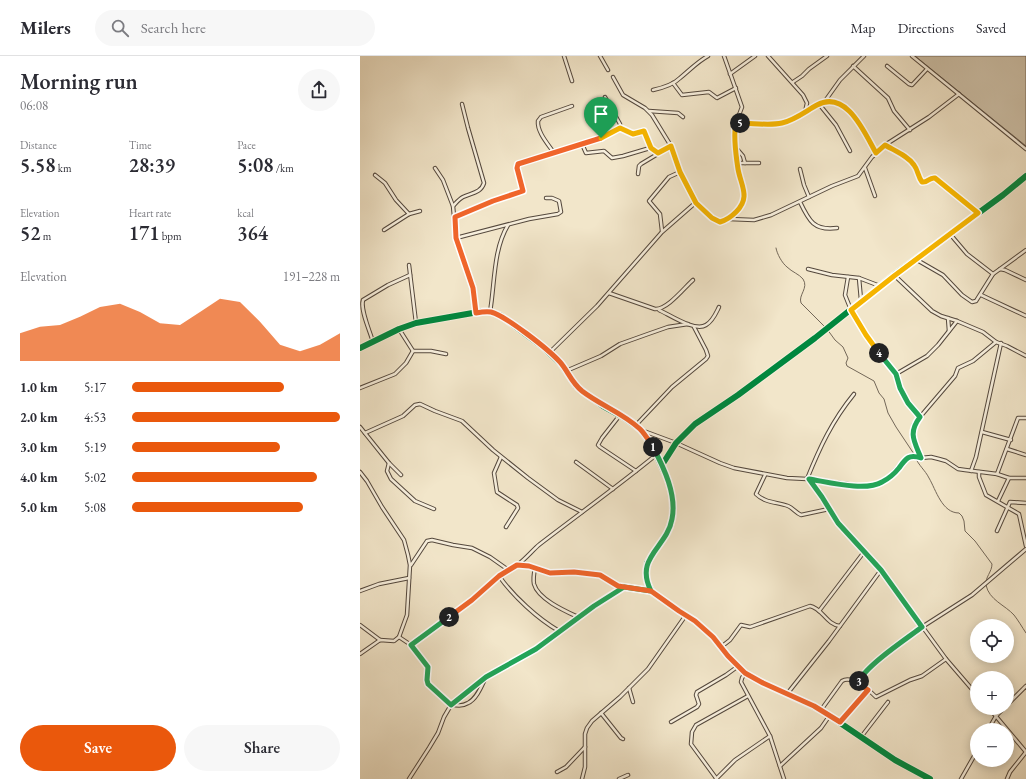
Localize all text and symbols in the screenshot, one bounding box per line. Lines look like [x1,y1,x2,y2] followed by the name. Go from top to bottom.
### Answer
[95,10,375,46] search box
[20,15,71,40] text: Milers
[109,17,131,39] icon: search
[141,18,206,37] text: Search here
[850,19,876,37] text: Map
[898,19,954,37] text: Directions
[976,19,1006,37] text: Saved
[20,67,138,96] text: Morning run
[298,69,340,111] button: share
[20,97,48,114] text: 06:08
[584,97,618,138] pin
[590,103,612,125] icon: arrive
[730,113,750,133] pin: 5
[737,116,743,130] text: 5
[20,138,57,152] text: Distance
[129,138,152,152] text: Time
[237,138,256,152] text: Pace
[20,152,56,178] text: 5.58
[129,152,175,178] text: 28:39
[237,152,274,178] text: 5:08
[56,161,72,175] text: km
[274,161,294,175] text: /km
[20,206,60,220] text: Elevation
[129,206,171,220] text: Heart rate
[237,206,254,220] text: kcal
[20,220,41,246] text: 52
[129,220,159,246] text: 171
[237,220,268,246] text: 364
[41,229,51,243] text: m
[159,229,182,243] text: bpm
[20,268,67,285] text: Elevation
[283,268,340,285] text: 191–228 m
[869,343,889,363] pin: 4
[876,346,882,360] text: 4
[20,379,58,396] text: 1.0 km
[84,379,106,396] text: 5:17
[20,409,58,426] text: 2.0 km
[84,409,106,426] text: 4:53
[643,437,663,457] pin: 1
[20,439,58,456] text: 3.0 km
[84,439,106,456] text: 5:19
[650,440,656,454] text: 1
[20,469,58,486] text: 4.0 km
[84,469,106,486] text: 5:02
[20,499,58,516] text: 5.0 km
[84,499,106,516] text: 5:08
[439,607,459,627] pin: 2
[446,610,452,624] text: 2
[970,619,1014,767] map controls
[970,619,1014,663] button: locate
[849,671,869,691] pin: 3
[970,671,1014,715] button: +
[856,674,862,688] text: 3
[970,723,1014,767] button: −
[20,725,176,771] button: Save
[184,725,340,771] button: Share

